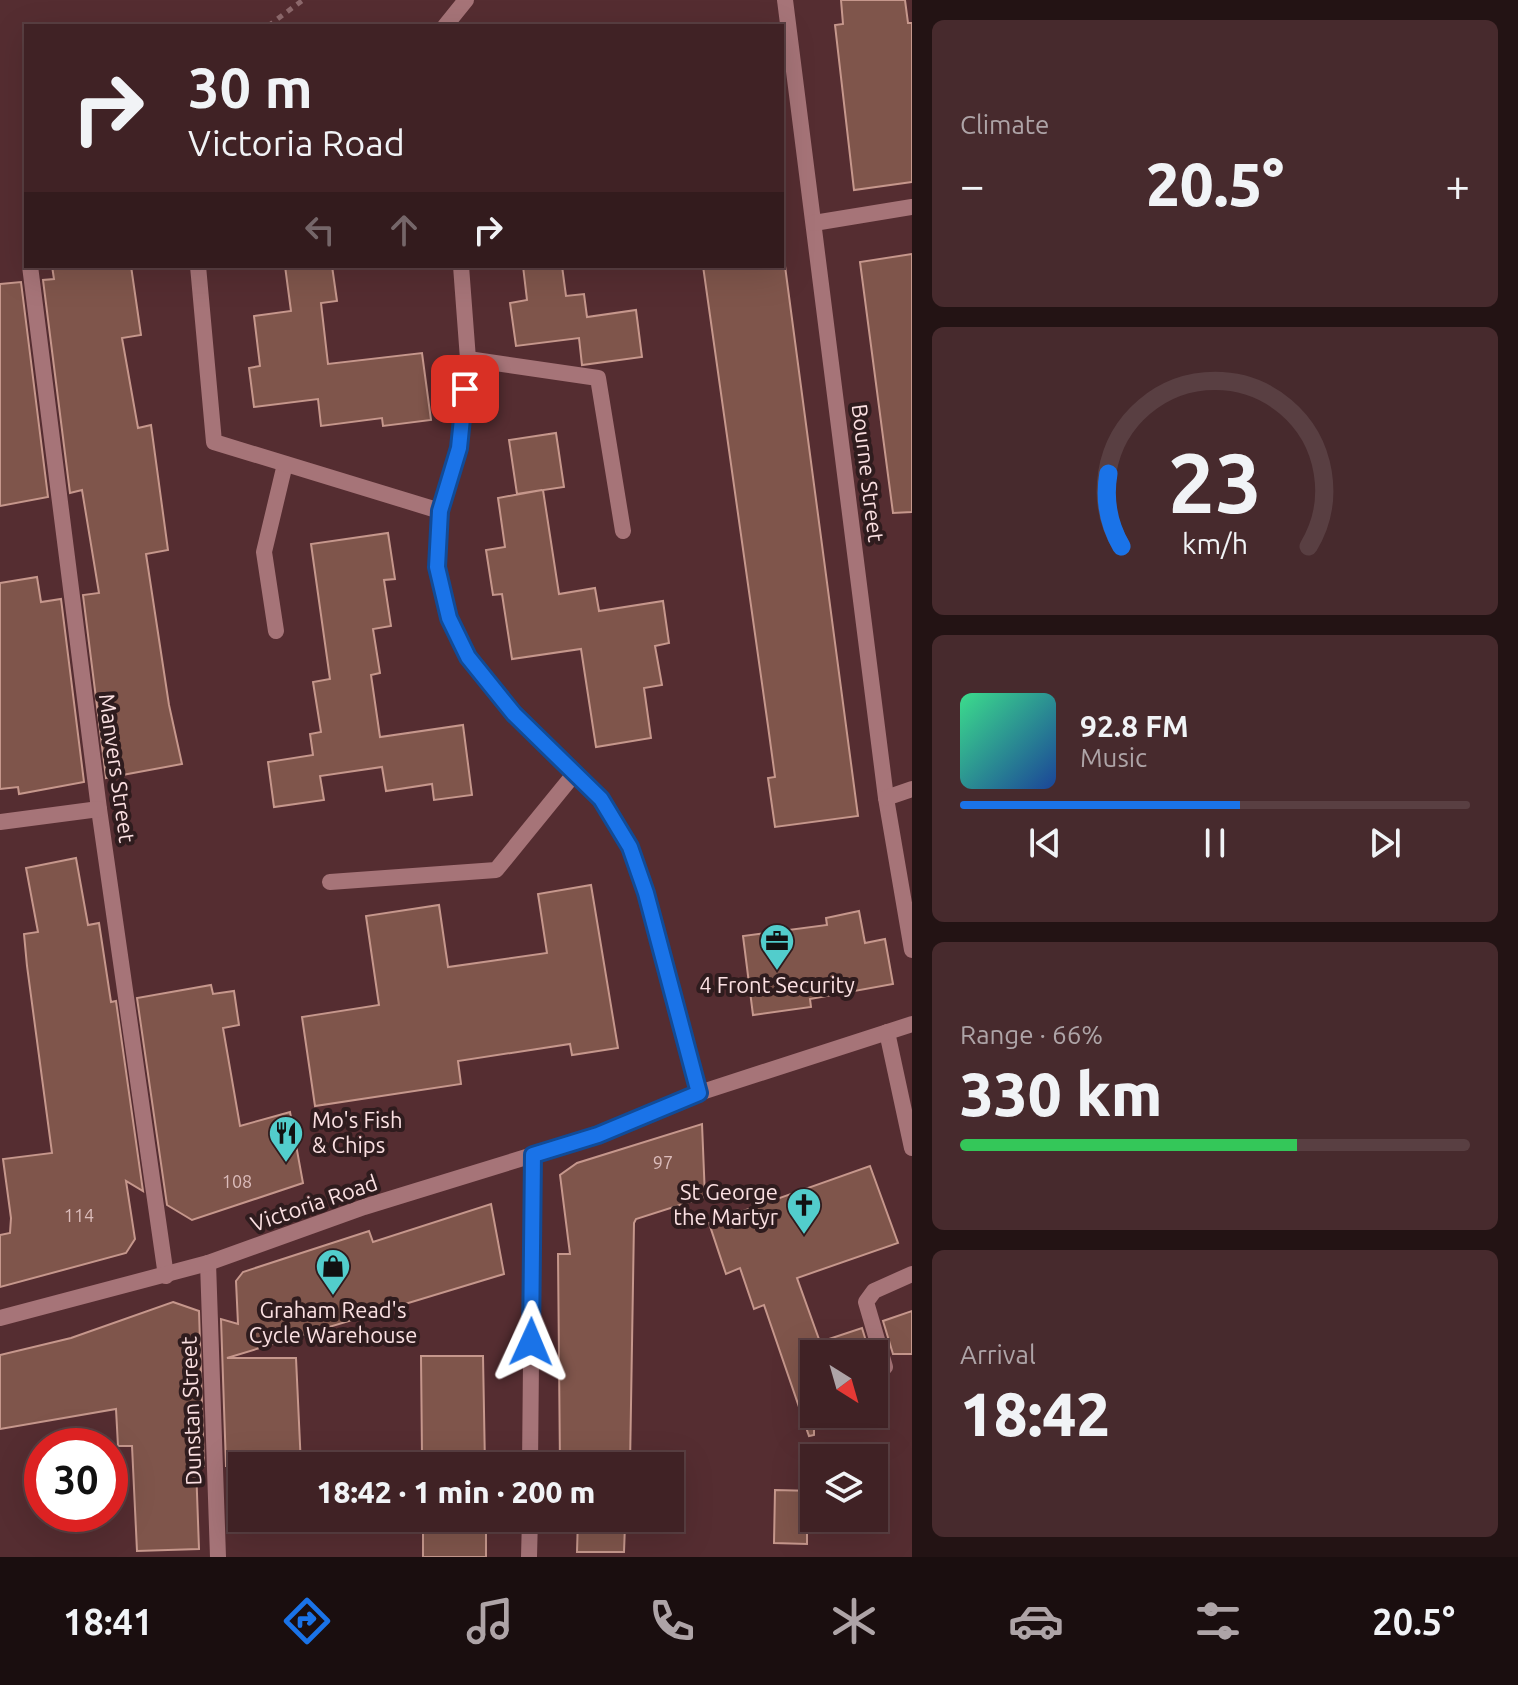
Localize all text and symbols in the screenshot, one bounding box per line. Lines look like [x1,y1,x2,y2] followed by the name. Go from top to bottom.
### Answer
[56,56,160,160] icon: right
[188,56,313,119] text: 30 m
[960,110,1049,139] text: Climate
[188,122,405,163] text: Victoria Road
[1146,150,1284,217] text: 20.5°
[960,160,985,209] text: −
[1445,160,1470,209] text: +
[298,208,342,252] icon: left
[382,208,426,252] icon: ahead
[466,208,510,252] icon: right
[431,355,499,423] pin
[443,367,487,411] icon: arrive
[848,402,889,544] street label: Bourne Street
[1168,435,1262,529] text: 23
[1182,527,1248,559] text: km/h
[95,692,140,844] street label: Manvers Street
[1080,709,1189,743] text: 92.8 FM
[1080,743,1147,772] text: Music
[1023,821,1067,865] icon: previous
[1193,821,1237,865] icon: pause
[1363,821,1407,865] icon: next
[758,922,796,972] office icon: 4 Front Security
[699,972,855,997] place label: 4 Front Security
[960,1020,1103,1049] text: Range · 66%
[960,1060,1162,1127] text: 330 km
[312,1107,402,1157] place label: Mo's Fish & Chips
[267,1114,305,1164] restaurant icon: Mo's Fish & Chips
[653,1152,673,1172] house number: 97
[247,1169,381,1236] street label: Victoria Road
[222,1171,252,1191] house number: 108
[673,1179,779,1229] place label: St George the Martyr
[785,1186,823,1236] church icon: St George the Martyr
[64,1205,94,1225] house number: 114
[314,1247,352,1297] shop icon: Graham Read's Cycle Warehouse
[249,1297,417,1347] place label: Graham Read's Cycle Warehouse
[489,1300,573,1384] position arrow
[175,1336,206,1486] street label: Dunstan Street
[800,1340,888,1428] north arrow
[800,1340,888,1532] map controls
[960,1340,1036,1369] text: Arrival
[960,1380,1110,1447] text: 18:42
[24,1428,128,1532] speed limit sign: 30
[800,1444,888,1532] button: layers
[317,1475,595,1509] text: 18:42 · 1 min · 200 m
[279,1593,335,1649] icon: directions
[462,1593,518,1649] icon: music
[644,1593,700,1649] icon: phone
[826,1593,882,1649] icon: climate
[1008,1593,1064,1649] icon: car
[1190,1593,1246,1649] icon: filters
[63,1601,153,1642] text: 18:41
[1372,1601,1455,1642] text: 20.5°

